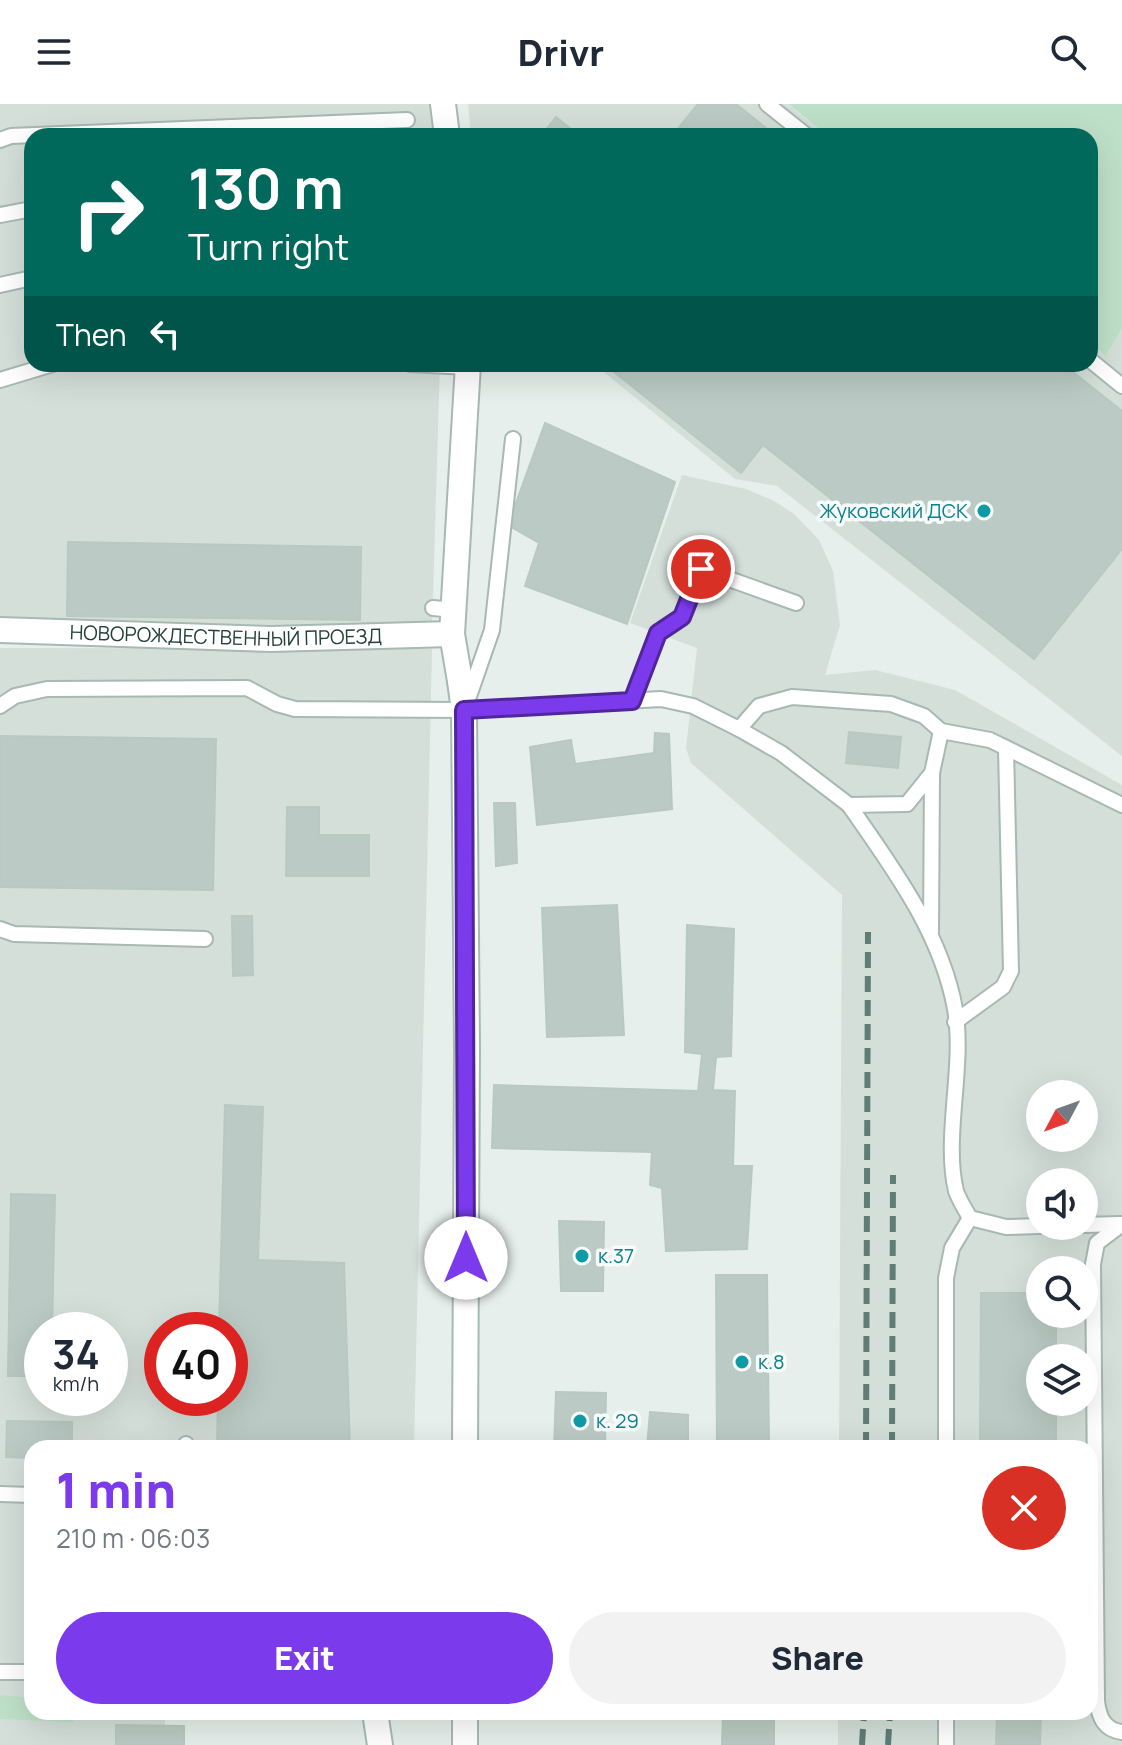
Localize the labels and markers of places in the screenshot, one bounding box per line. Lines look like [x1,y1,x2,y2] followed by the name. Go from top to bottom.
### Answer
[820,497,968,524] place label: Жуковский ДСК
[975,502,993,520] marker: Жуковский ДСК
[667,535,735,603] pin
[598,1242,634,1269] place label: к.37
[573,1247,591,1265] marker: к.37
[758,1348,785,1375] place label: к.8
[733,1353,751,1371] marker: к.8
[596,1407,639,1434] place label: к. 29
[571,1412,589,1430] marker: к. 29

